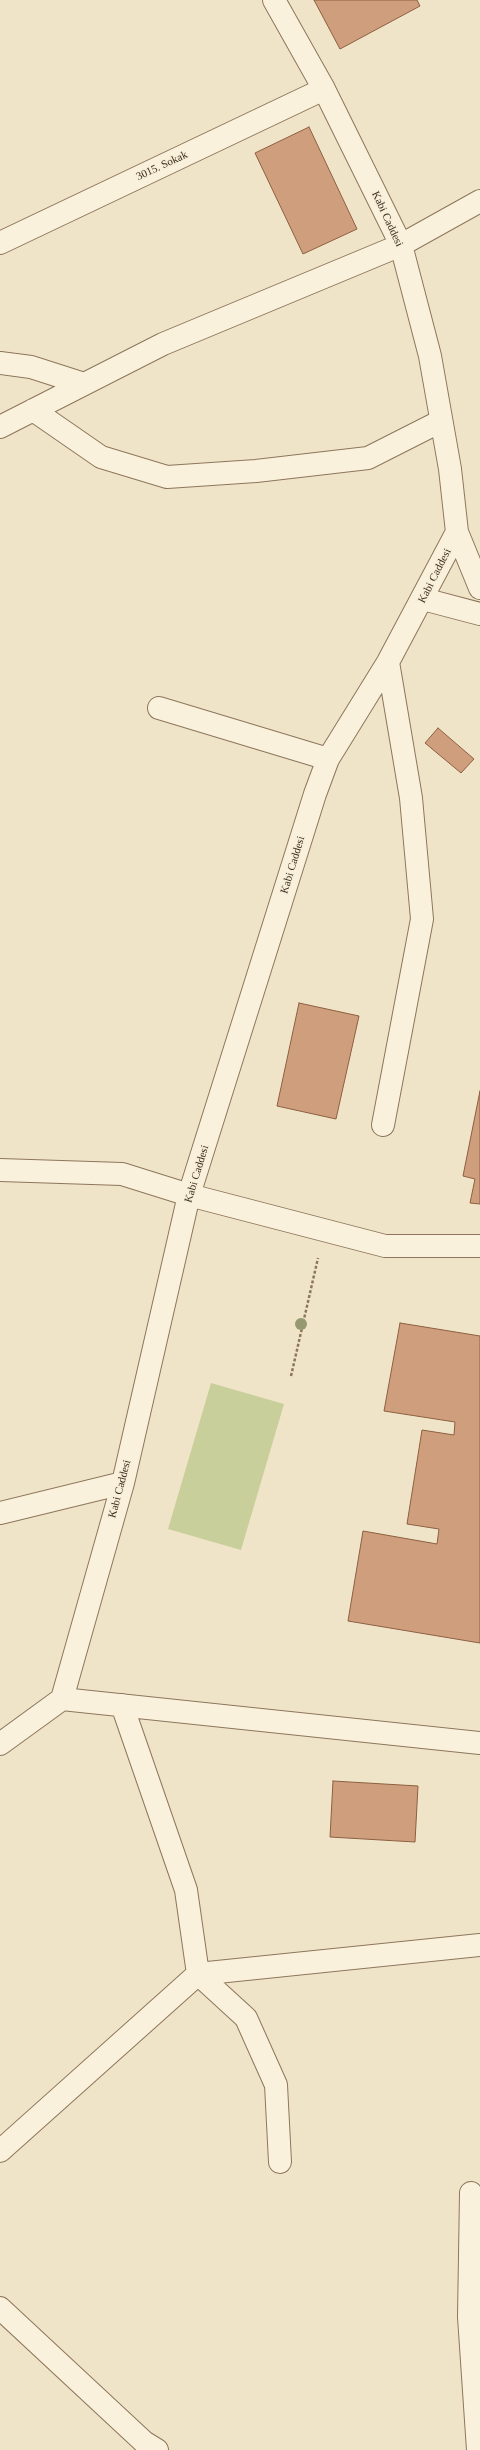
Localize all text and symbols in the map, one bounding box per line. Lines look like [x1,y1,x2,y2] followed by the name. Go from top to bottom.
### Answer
[134,148,190,184] street label: 3015. Sokak
[368,189,406,249] street label: Kabi Caddesi
[416,546,454,606] street label: Kabi Caddesi
[278,835,308,895] street label: Kabi Caddesi
[182,1144,212,1204] street label: Kabi Caddesi
[106,1459,134,1519] street label: Kabi Caddesi

